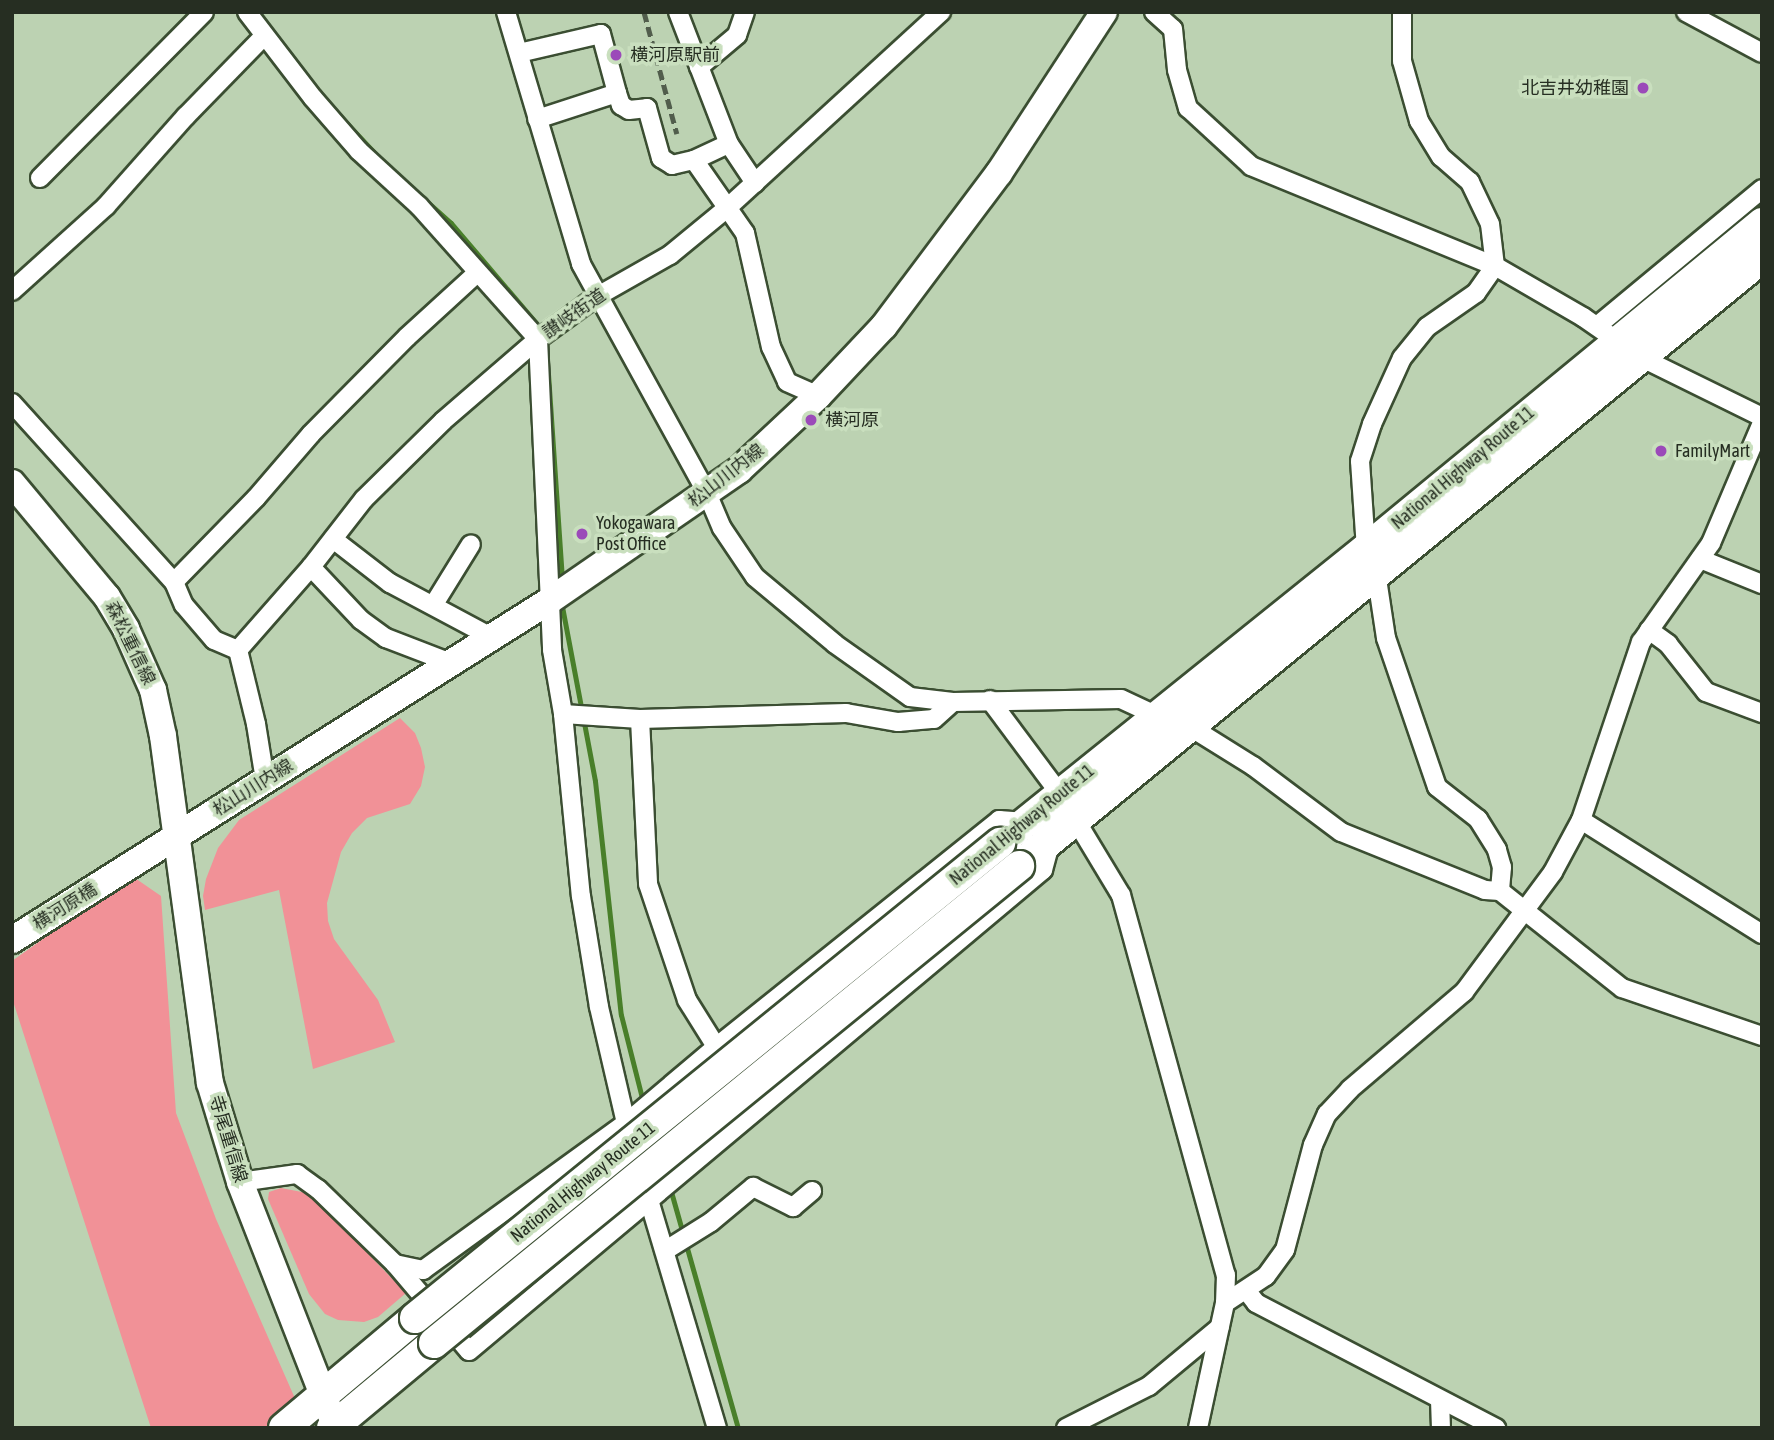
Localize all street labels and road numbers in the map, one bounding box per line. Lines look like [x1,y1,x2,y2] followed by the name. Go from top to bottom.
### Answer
[538,285,610,343] street label: 讃岐街道
[1387,402,1539,534] street label: National Highway Route 11
[684,440,768,512] street label: 松山川内線
[101,598,159,688] street label: 森松重信線
[209,755,297,821] street label: 松山川内線
[945,760,1099,890] street label: National Highway Route 11
[29,879,101,935] street label: 横河原橋
[205,1093,251,1185] street label: 寺尾重信線
[506,1117,660,1247] street label: National Highway Route 11

